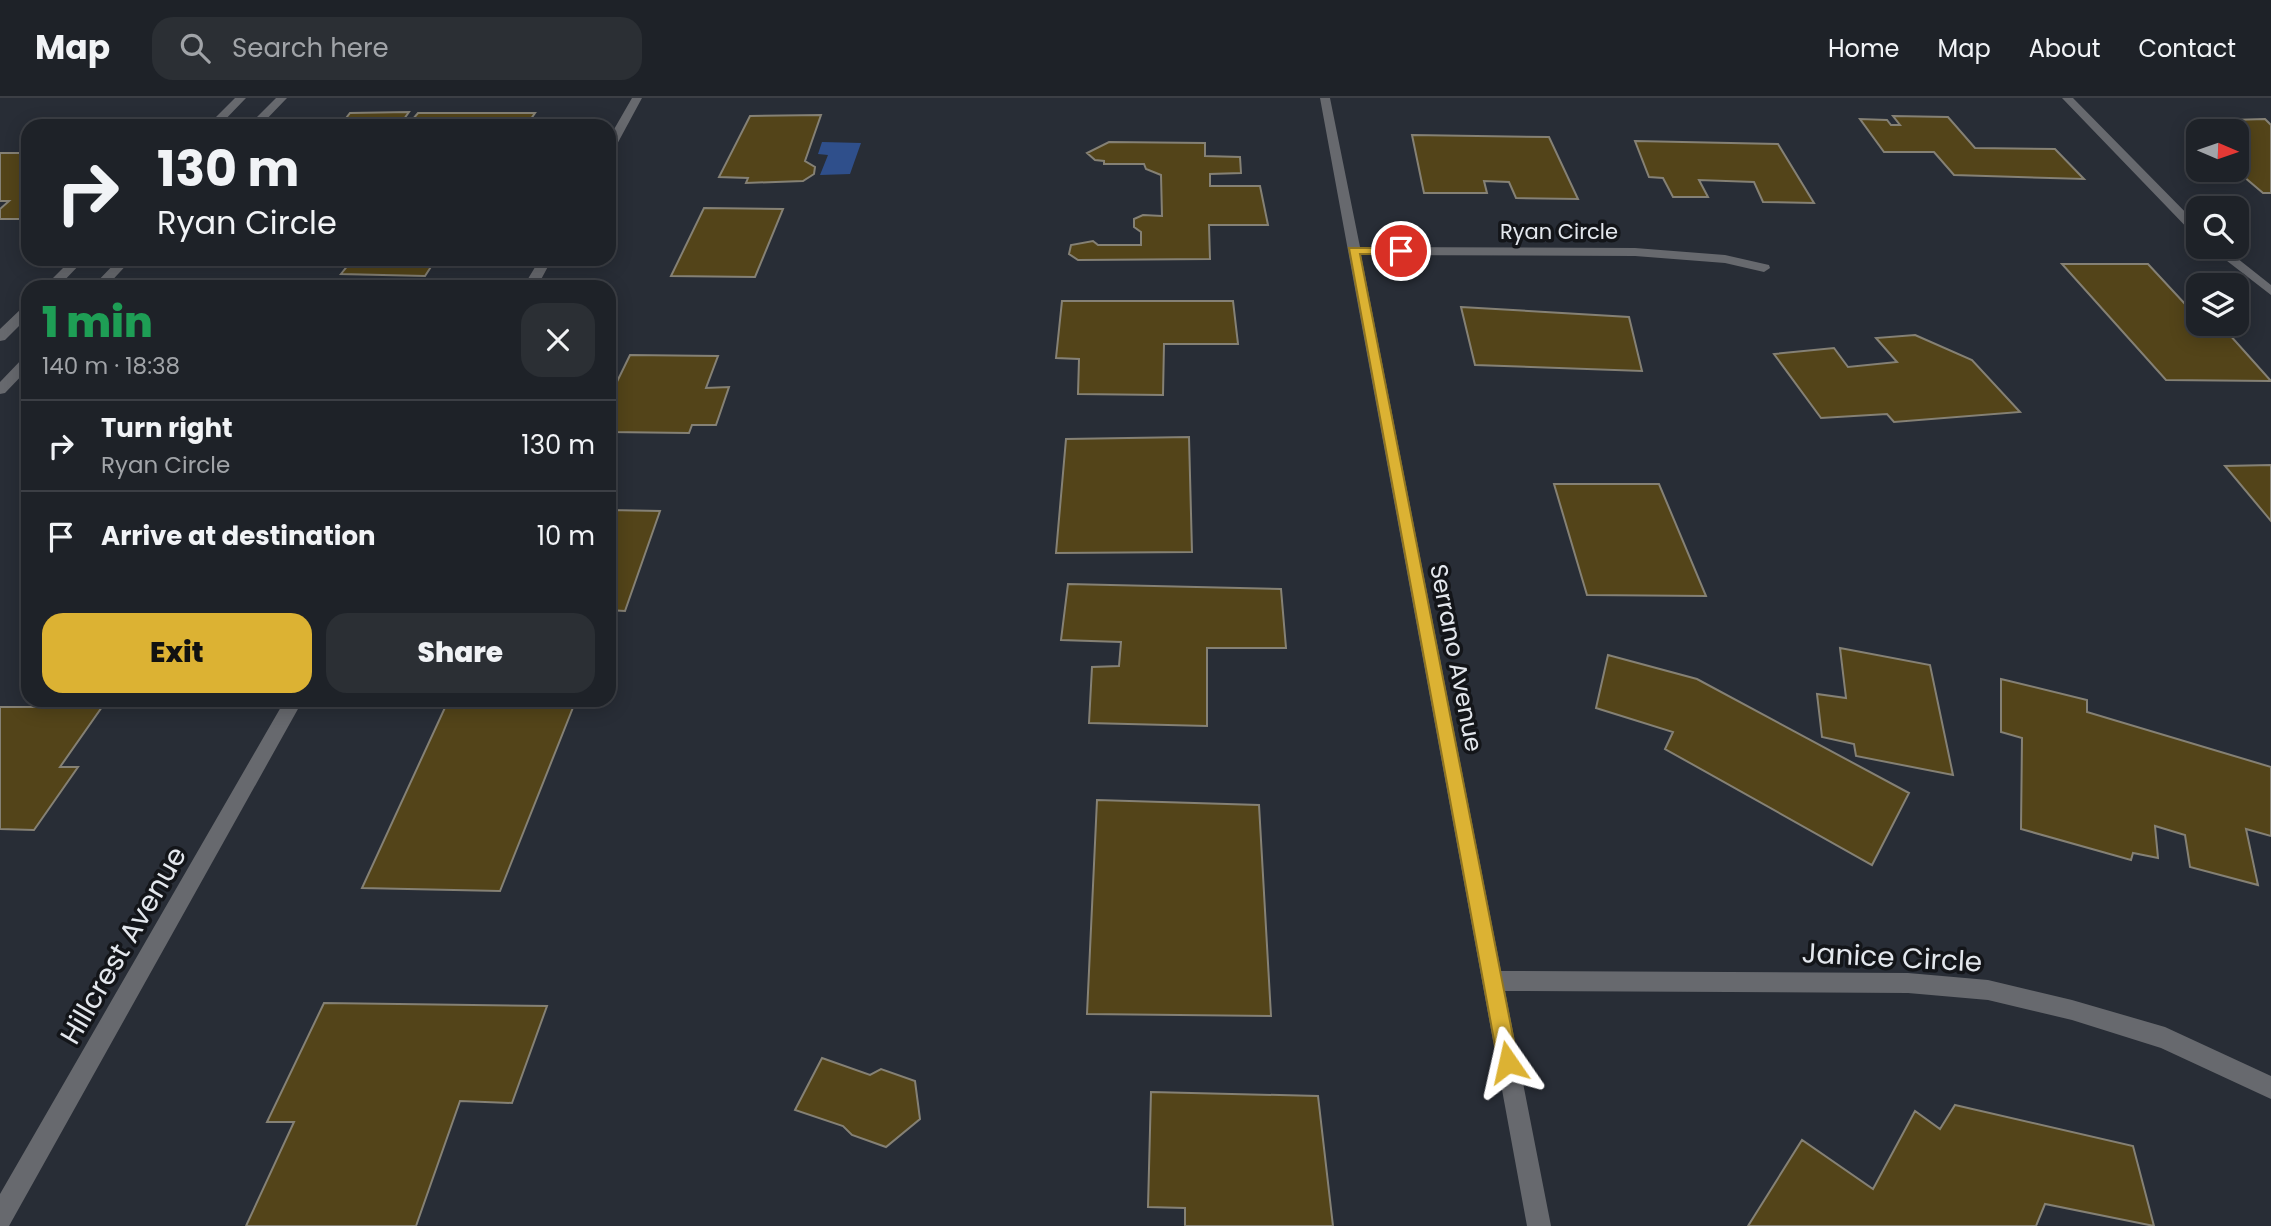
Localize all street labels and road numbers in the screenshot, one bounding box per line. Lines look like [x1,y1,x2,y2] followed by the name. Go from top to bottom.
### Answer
[1500,217,1618,246] street label: Ryan Circle
[1422,561,1491,754] street label: Serrano Avenue
[51,839,196,1051] street label: Hillcrest Avenue
[1801,933,1983,982] street label: Janice Circle

